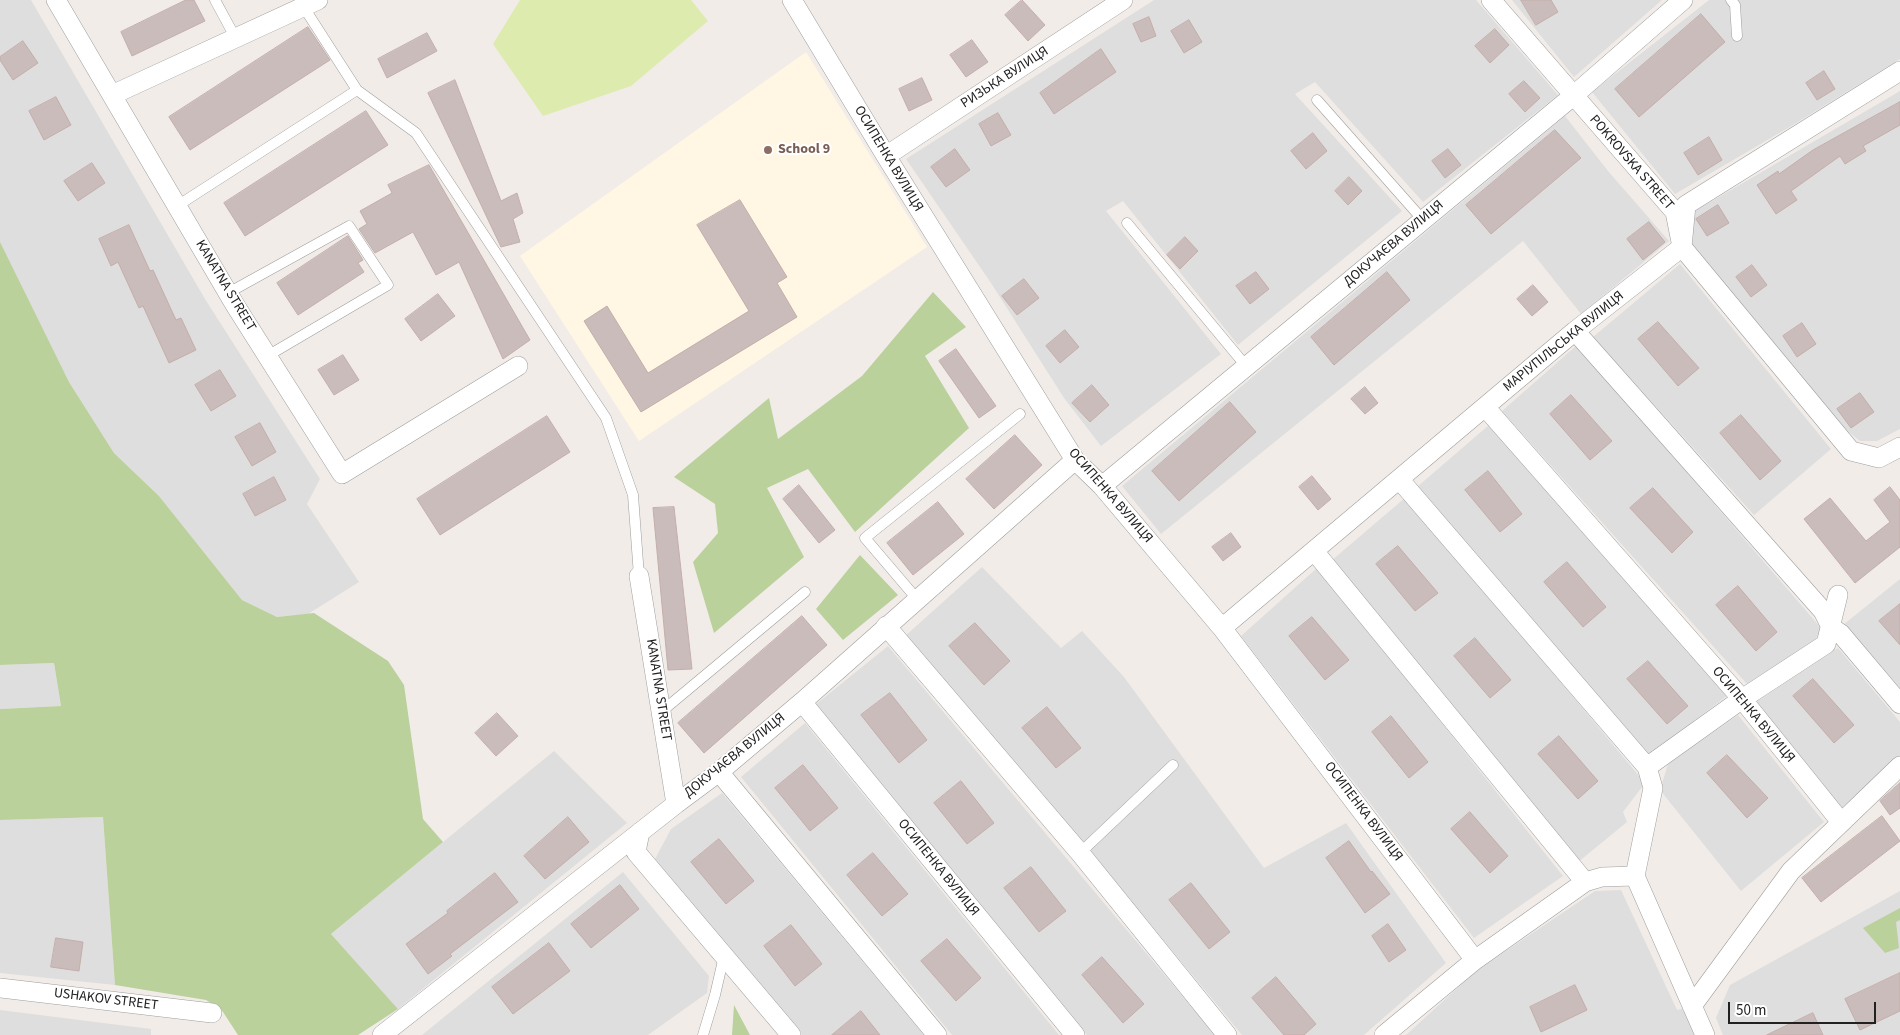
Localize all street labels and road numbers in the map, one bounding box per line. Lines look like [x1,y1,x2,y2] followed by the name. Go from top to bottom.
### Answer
[958,43,1052,113] street label: РИЗЬКА ВУЛИЦЯ
[850,103,926,215] street label: ОСИПЕНКА ВУЛИЦЯ
[1585,112,1677,214] street label: POKROVSKA STREET
[1341,197,1447,291] street label: ДОКУЧАЄВА ВУЛИЦЯ
[191,237,259,335] street label: KANATNA STREET
[1500,288,1628,396] street label: МАРІУПІЛЬСЬКА ВУЛИЦЯ
[1064,445,1156,547] street label: ОСИПЕНКА ВУЛИЦЯ
[642,638,674,742] street label: KANATNA STREET
[1708,664,1798,766] street label: ОСИПЕНКА ВУЛИЦЯ
[681,710,789,802] street label: ДОКУЧАЄВА ВУЛИЦЯ
[1320,759,1406,865] street label: ОСИПЕНКА ВУЛИЦЯ
[894,816,982,920] street label: ОСИПЕНКА ВУЛИЦЯ
[53,985,159,1015] street label: USHAKOV STREET

